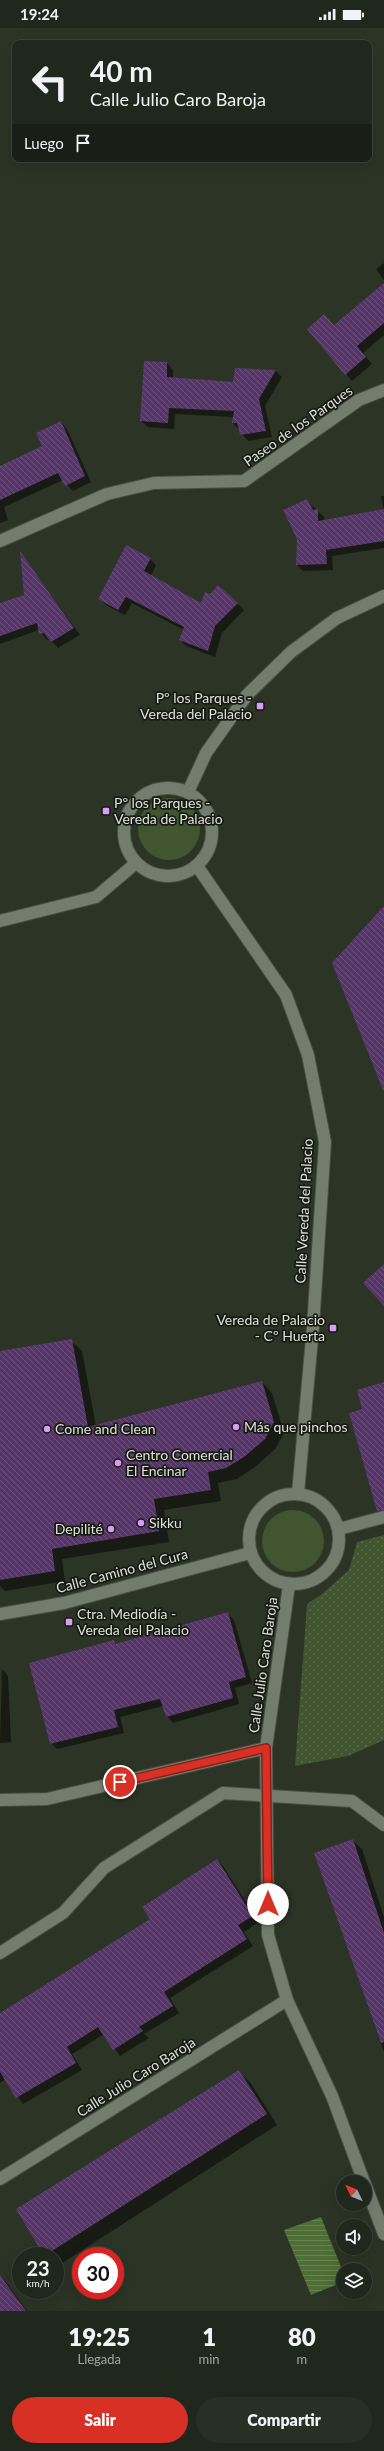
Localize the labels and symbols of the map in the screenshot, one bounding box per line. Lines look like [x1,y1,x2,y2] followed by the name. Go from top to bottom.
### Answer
[240,382,355,470] street label: Paseo de los Parques
[140,689,252,722] place label: Pº los Parques - Vereda del Palacio
[255,701,265,711] marker: Pº los Parques - Vereda del Palacio
[114,794,223,827] place label: Pº los Parques - Vereda de Palacio
[101,806,111,816] marker: Pº los Parques - Vereda de Palacio
[291,1138,316,1284] street label: Calle Vereda del Palacio
[216,1311,325,1344] place label: Vereda de Palacio - Cº Huerta
[328,1323,338,1333] marker: Vereda de Palacio - Cº Huerta
[244,1418,348,1435] place label: Más que pinchos
[55,1420,156,1437] place label: Come and Clean
[231,1422,241,1432] marker: Más que pinchos
[42,1424,52,1434] marker: Come and Clean
[126,1446,233,1479] place label: Centro Comercial El Encinar
[113,1458,123,1468] marker: Centro Comercial El Encinar
[149,1514,182,1531] place label: Sikku
[136,1518,146,1528] marker: Sikku
[55,1520,103,1537] place label: Depilité
[106,1524,116,1534] marker: Depilité
[54,1545,190,1596] street label: Calle Camino del Cura
[245,1596,280,1734] street label: Calle Julio Caro Baroja
[77,1605,189,1638] place label: Ctra. Mediodía - Vereda del Palacio
[64,1617,74,1627] marker: Ctra. Mediodía - Vereda del Palacio
[103,1765,137,1799] pin
[247,1883,289,1925] position arrow
[73,2033,198,2120] street label: Calle Julio Caro Baroja
[336,2175,372,2211] north arrow
[72,2247,124,2299] speed limit sign: 30

